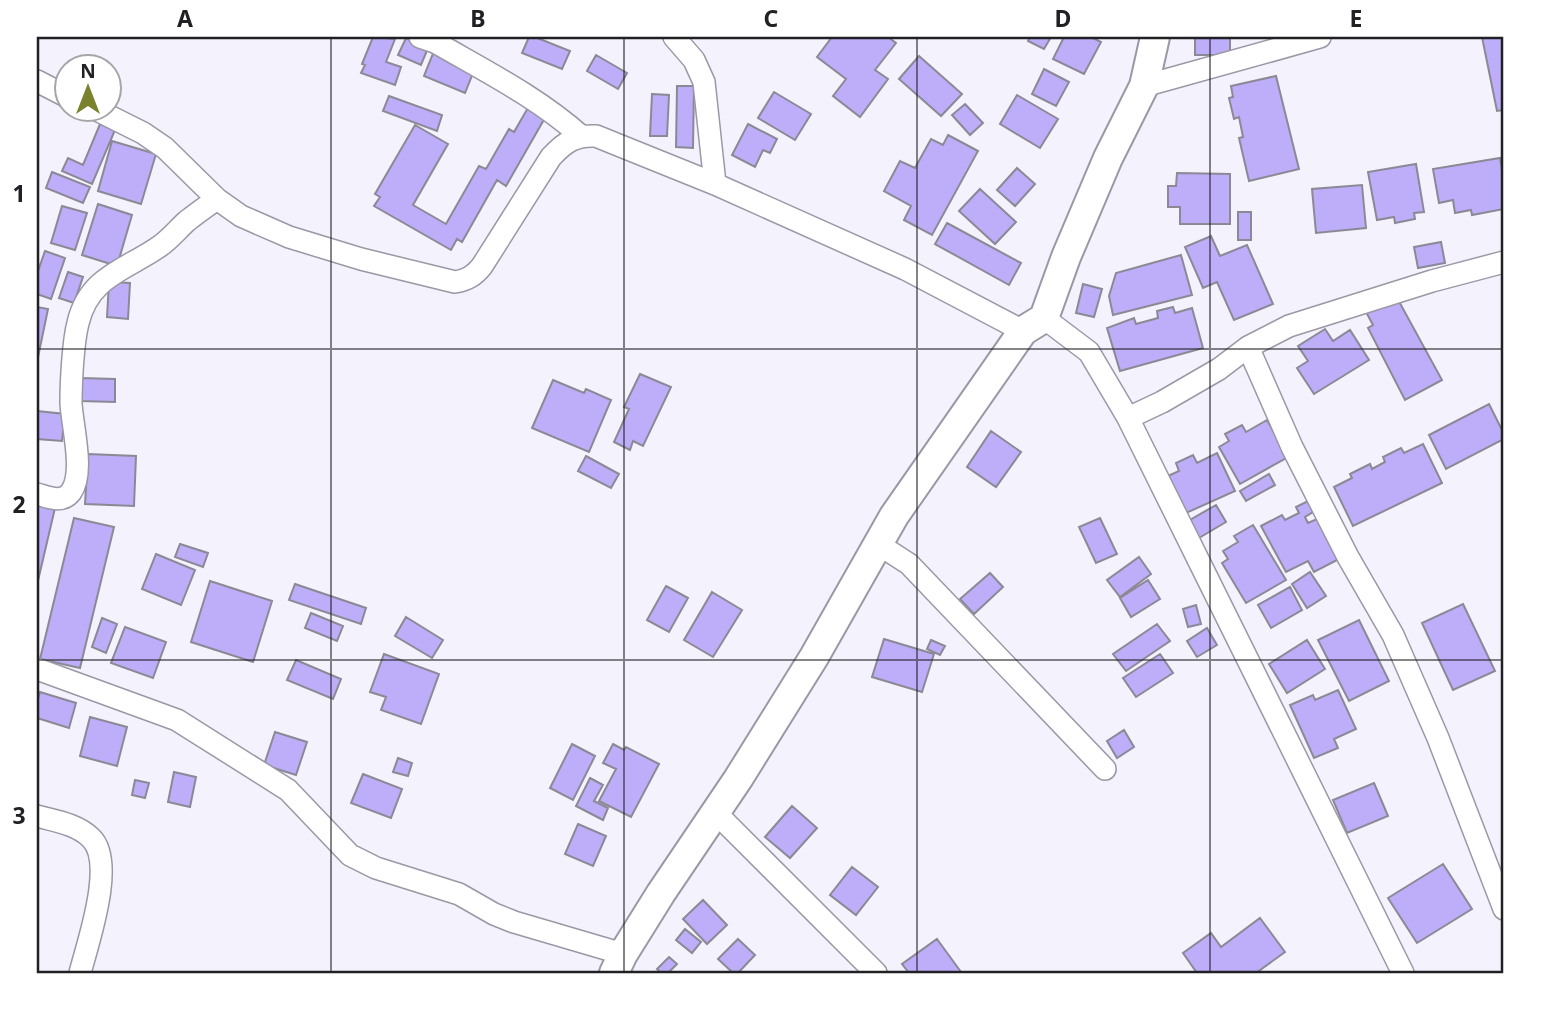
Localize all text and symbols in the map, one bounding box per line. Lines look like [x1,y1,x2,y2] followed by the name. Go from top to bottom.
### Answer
[177,2,193,34] text: A
[470,2,486,34] text: B
[764,2,779,34] text: C
[1055,2,1071,34] text: D
[1350,2,1362,34] text: E
[52,52,122,122] north arrow
[80,58,96,84] text: N
[12,177,26,209] text: 1
[12,488,26,520] text: 2
[12,799,26,831] text: 3

